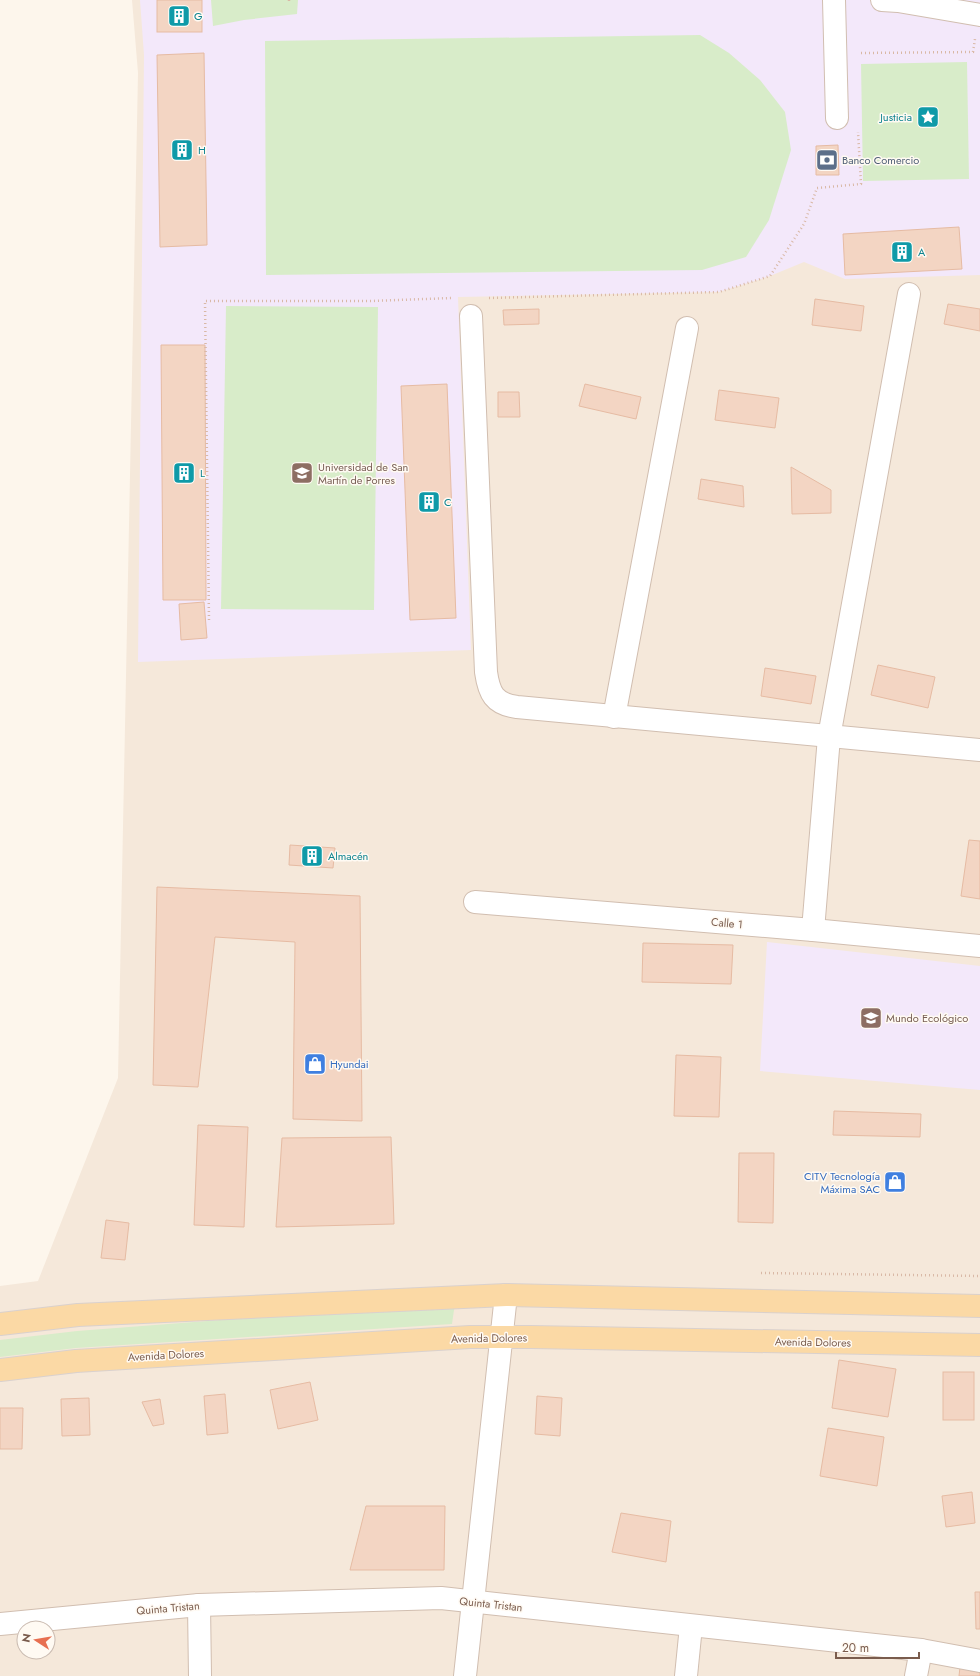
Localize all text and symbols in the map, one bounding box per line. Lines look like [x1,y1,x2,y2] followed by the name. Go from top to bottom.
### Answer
[166,3,192,29] building icon: G
[194,8,203,24] place label: G
[915,104,941,130] place icon: Justicia
[878,109,912,125] place label: Justicia
[169,137,195,163] building icon: H
[198,142,206,158] place label: H
[814,147,840,173] bank icon: Banco Comercio
[842,152,919,168] place label: Banco Comercio
[889,239,915,265] building icon: A
[918,244,926,260] place label: A
[318,459,408,488] place label: Universidad de San Martín de Porres
[171,460,197,486] building icon: L
[289,460,315,486] school or university icon: Universidad de San Martín de Porres
[200,465,205,481] place label: L
[416,489,442,515] building icon: C
[444,494,452,510] place label: C
[299,843,325,869] building icon: Almacén
[328,848,368,864] place label: Almacén
[710,914,744,932] street label: Calle 1
[858,1005,884,1031] school or university icon: Mundo Ecológico
[886,1010,968,1026] place label: Mundo Ecológico
[302,1051,328,1077] shop icon: Hyundai
[330,1056,369,1072] place label: Hyundai
[804,1168,880,1197] place label: CITV Tecnología Máxima SAC
[882,1169,908,1195] shop icon: CITV Tecnología Máxima SAC
[451,1329,528,1347] street label: Avenida Dolores
[775,1333,852,1351] street label: Avenida Dolores
[127,1345,205,1365] street label: Avenida Dolores
[459,1593,523,1615] street label: Quinta Tristan
[136,1597,200,1619] street label: Quinta Tristan
[16,1620,56,1660] north arrow
[17,1632,35,1644] text: N
[836,1634,919,1660] scale bar
[842,1639,869,1657] text: 20 m

